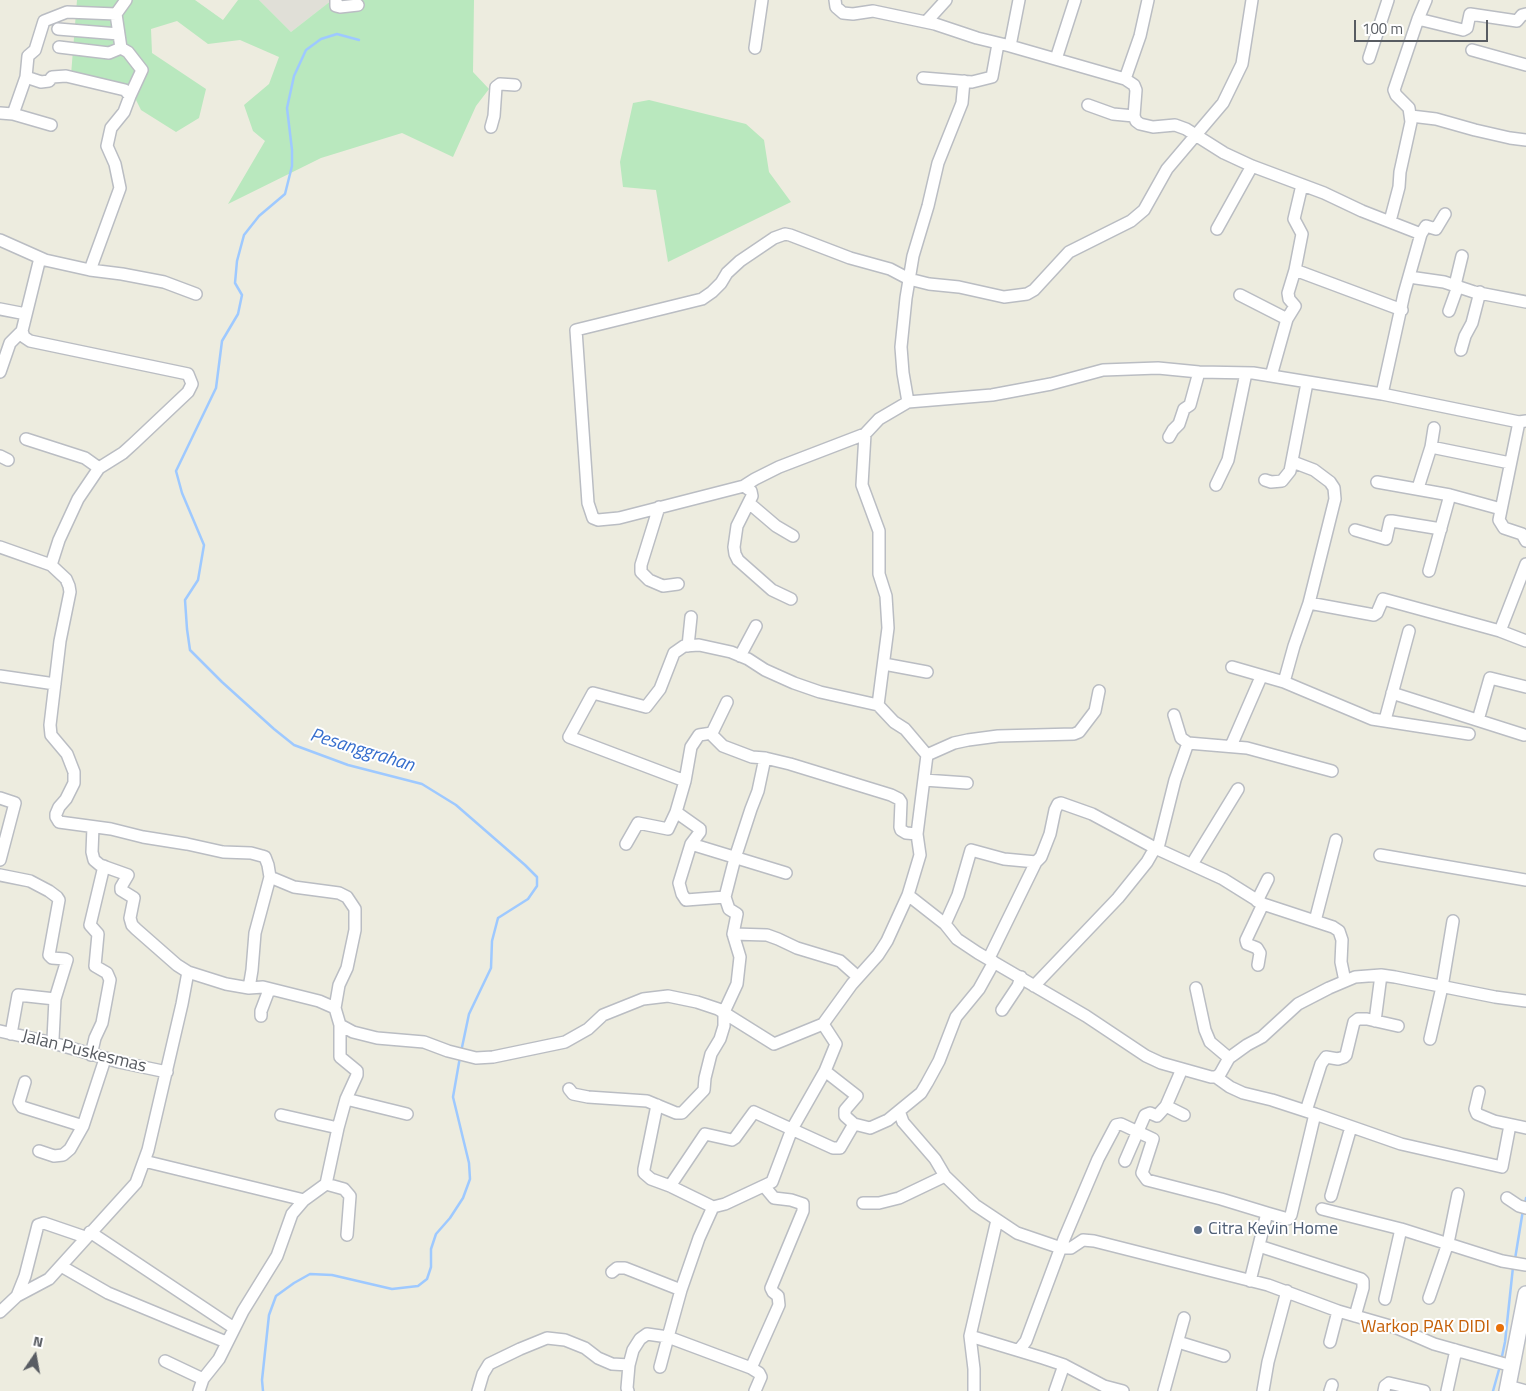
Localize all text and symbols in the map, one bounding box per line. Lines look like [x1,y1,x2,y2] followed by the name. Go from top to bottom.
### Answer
[1356,10,1490,42] scale bar
[1362,17,1403,40] text: 100 m
[307,724,417,778] water label: Pesanggrahan
[19,1026,149,1078] street label: Jalan Puskesmas
[1208,1219,1338,1241] place label: Citra Kevin Home
[1192,1224,1204,1236] marker: Citra Kevin Home
[1361,1317,1490,1339] place label: Warkop PAK DIDI
[1494,1322,1506,1334] marker: Warkop PAK DIDI
[31,1330,45,1352] text: N
[10,1331,60,1381] north arrow

